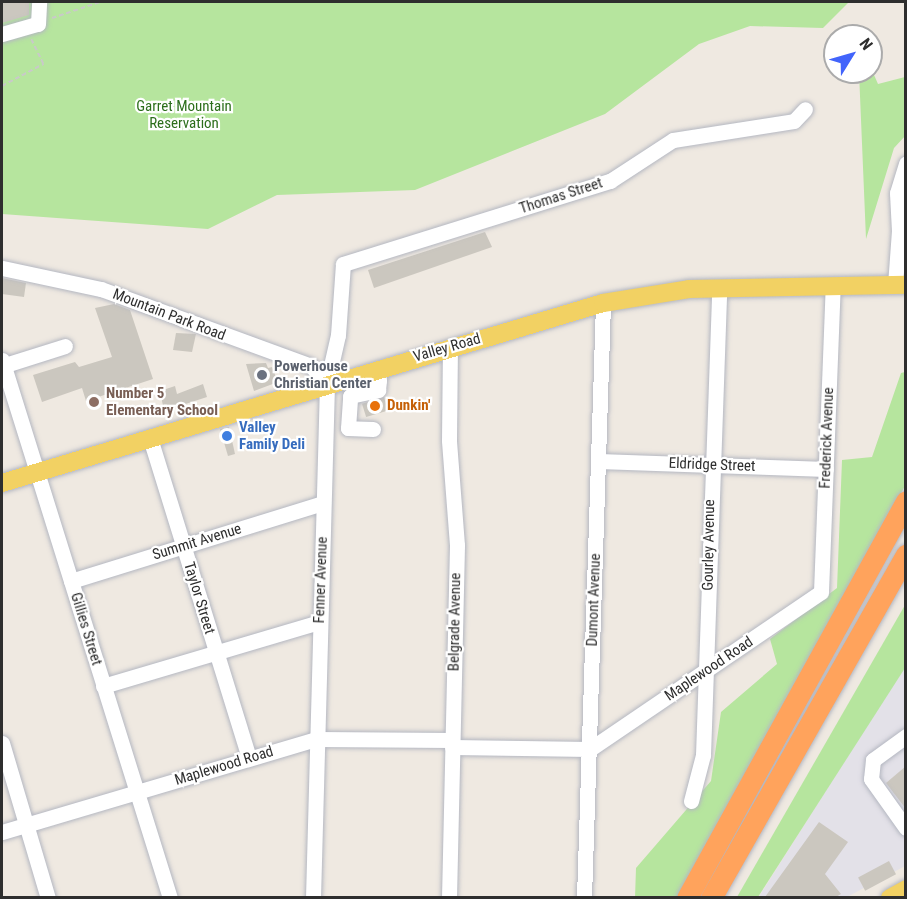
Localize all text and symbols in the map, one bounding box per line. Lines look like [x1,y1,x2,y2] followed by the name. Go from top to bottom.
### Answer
[823,24,883,84] north arrow
[856,34,877,54] text: N
[136,97,232,132] park label: Garret Mountain Reservation
[517,174,605,218] street label: Thomas Street
[110,285,228,345] street label: Mountain Park Road
[411,330,483,366] street label: Valley Road
[274,357,372,392] place label: Powerhouse Christian Center
[255,368,269,382] marker: Powerhouse Christian Center
[106,384,218,419] place label: Number 5 Elementary School
[816,387,838,489] street label: Frederick Avenue
[87,395,101,409] marker: Number 5 Elementary School
[387,397,430,415] place label: Dunkin'
[368,399,382,413] marker: Dunkin'
[239,418,305,453] place label: Valley Family Deli
[220,429,234,443] marker: Valley Family Deli
[668,454,756,476] street label: Eldridge Street
[699,499,719,591] street label: Gourley Avenue
[150,520,244,564] street label: Summit Avenue
[310,536,332,624] street label: Fenner Avenue
[583,553,605,647] street label: Dumont Avenue
[180,560,218,636] street label: Taylor Street
[445,573,465,671] street label: Belgrade Avenue
[66,590,106,668] street label: Gillies Street
[662,633,756,705] street label: Maplewood Road
[173,742,275,790] street label: Maplewood Road

